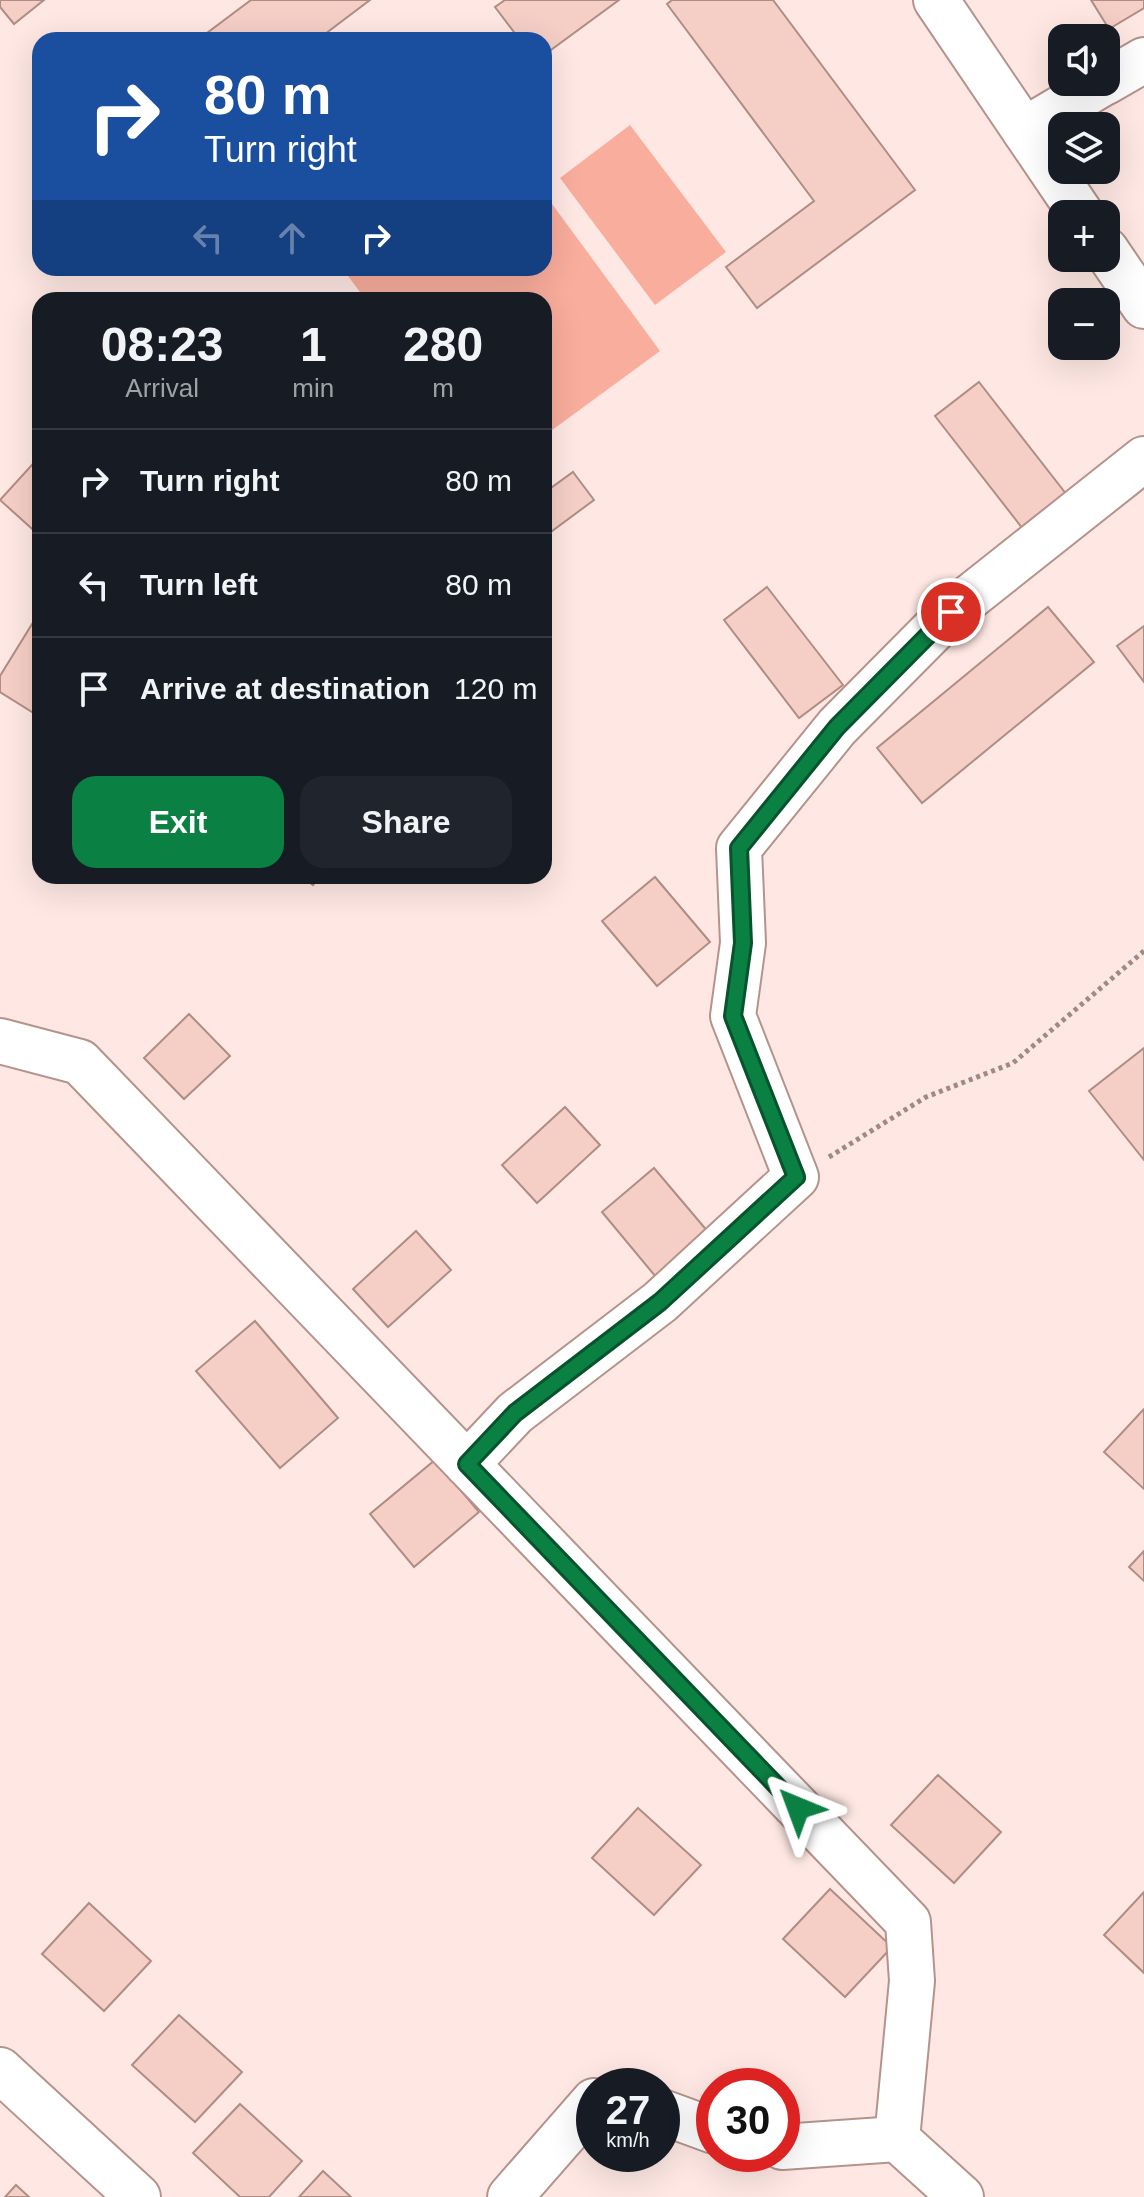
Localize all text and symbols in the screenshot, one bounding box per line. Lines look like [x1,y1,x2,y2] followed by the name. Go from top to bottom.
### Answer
[1048,24,1120,360] map controls
[1048,24,1120,96] button: sound
[204,63,332,126] text: 80 m
[72,64,176,168] icon: right
[1048,112,1120,184] button: layers
[204,129,357,170] text: Turn right
[1048,200,1120,272] button: +
[186,216,230,260] icon: left
[270,216,314,260] icon: ahead
[354,216,398,260] icon: right
[1048,288,1120,360] button: −
[101,318,224,371] text: 08:23
[300,318,327,371] text: 1
[403,318,483,371] text: 280
[125,373,199,403] text: Arrival
[292,373,334,403] text: min
[432,373,454,403] text: m
[72,459,116,503] icon: right
[140,464,279,497] text: Turn right
[445,464,512,497] text: 80 m
[72,563,116,607] icon: left
[140,568,258,601] text: Turn left
[445,568,512,601] text: 80 m
[917,578,985,646] pin
[929,590,973,634] icon: arrive
[72,667,116,711] icon: arrive
[140,672,430,705] text: Arrive at destination
[454,672,537,705] text: 120 m
[72,776,284,868] button: Exit
[300,776,512,868] button: Share
[756,1766,840,1850] position arrow
[696,2068,800,2172] speed limit sign: 30
[606,2088,650,2132] text: 27
[606,2129,650,2151] text: km/h

